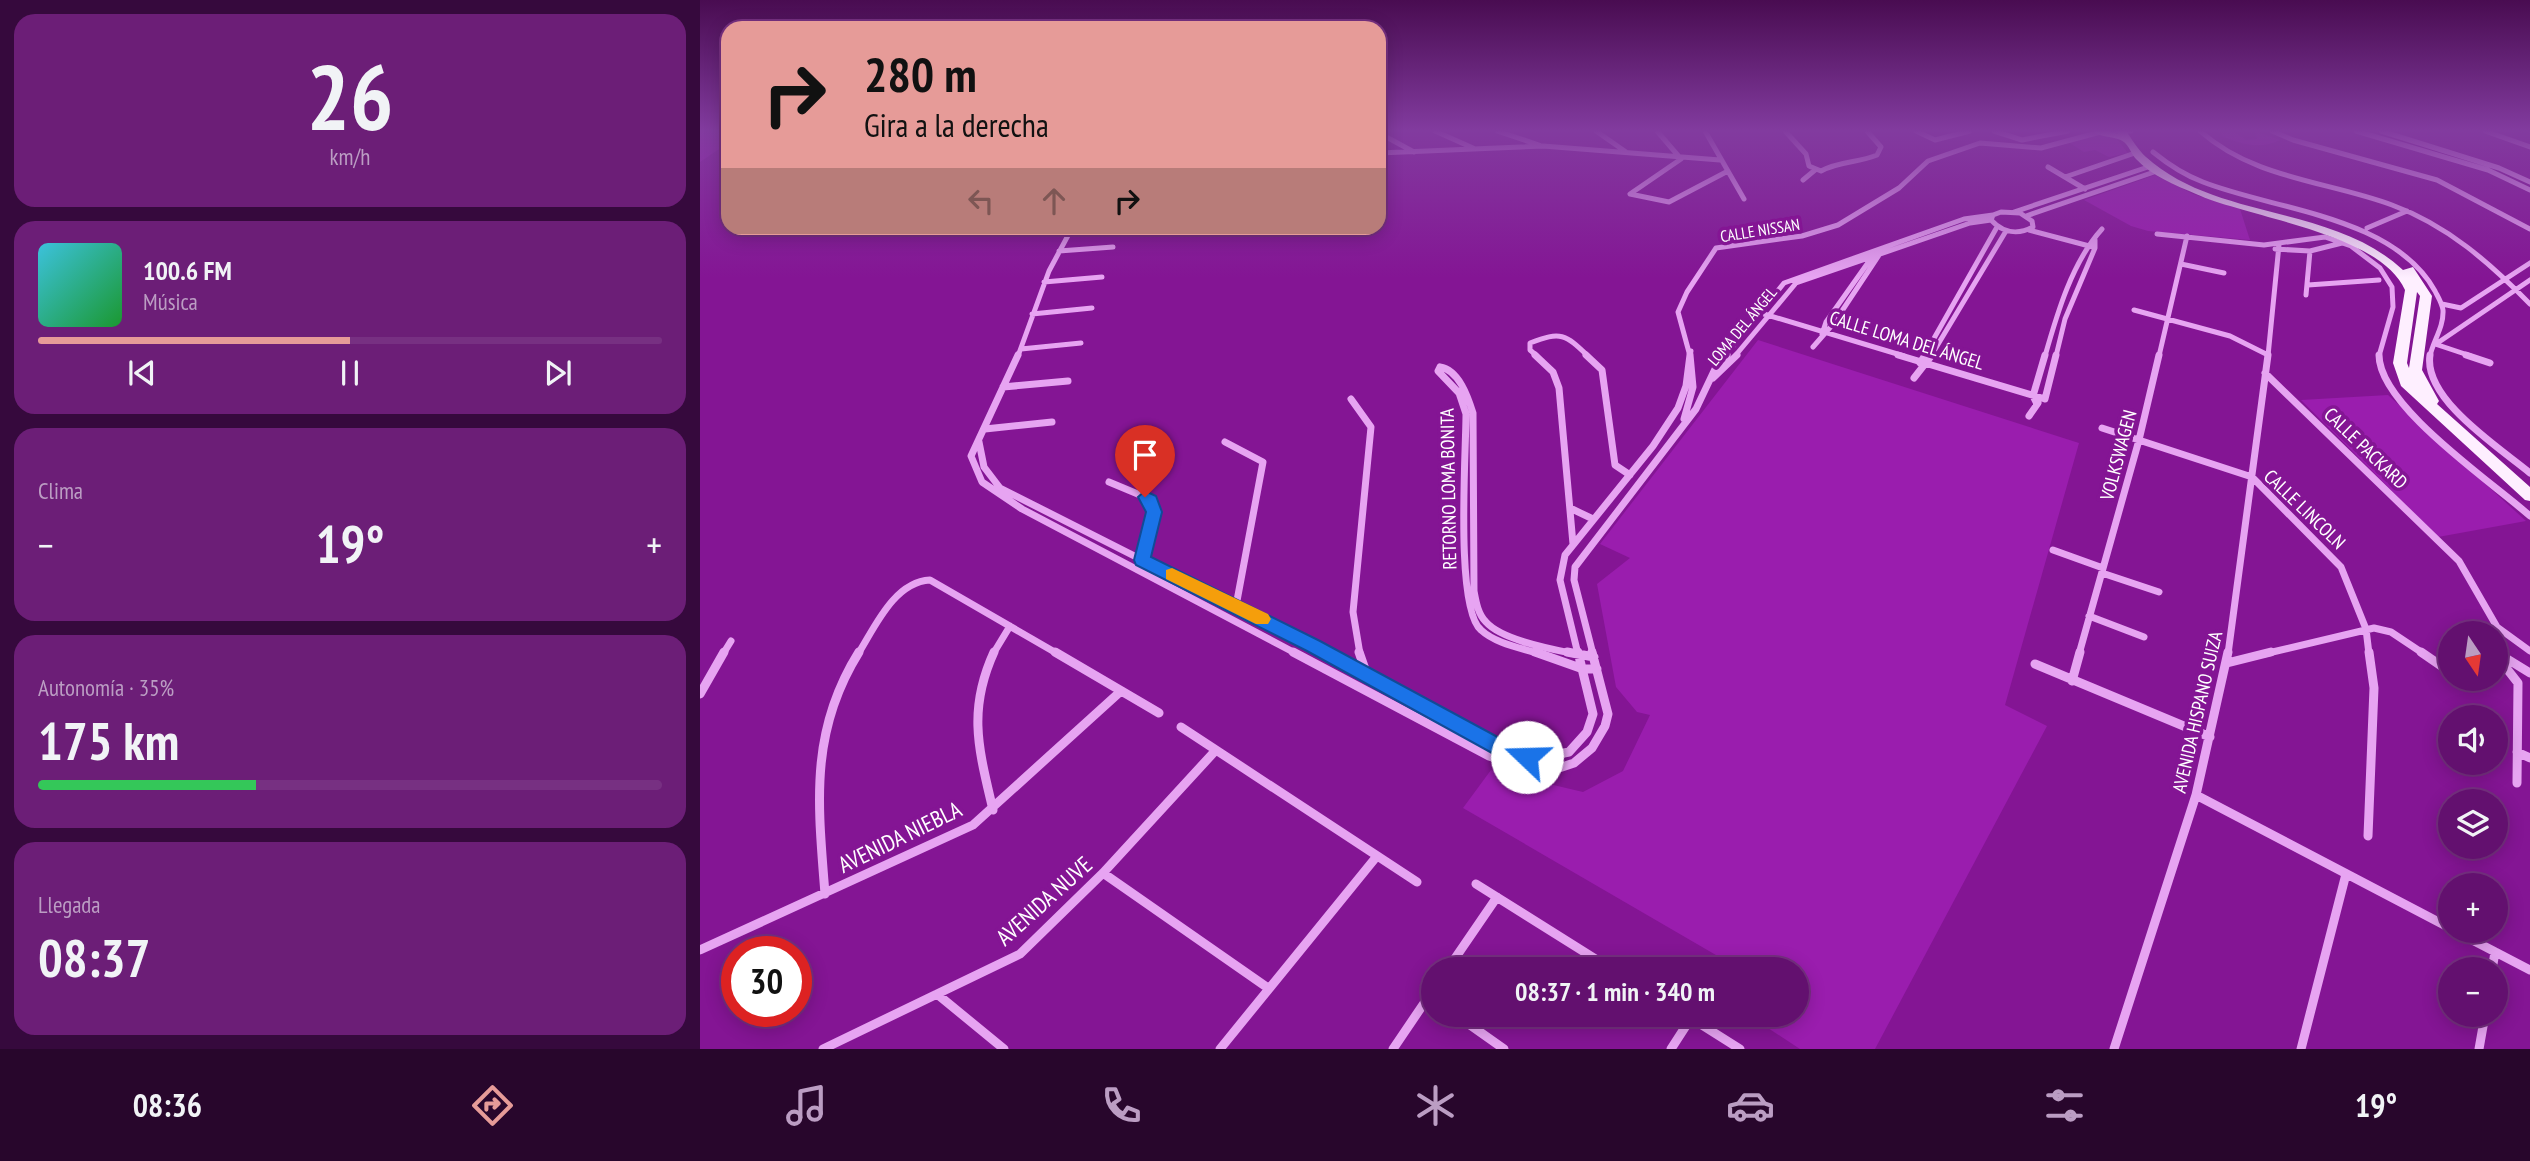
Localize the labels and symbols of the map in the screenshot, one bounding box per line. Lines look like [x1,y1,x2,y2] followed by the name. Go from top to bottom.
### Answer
[1719,214,1801,246] street label: CALLE NISSAN
[1703,282,1781,370] street label: LOMA DEL ÁNGEL
[1827,305,1987,375] street label: CALLE LOMA DEL ÁNGEL
[2319,402,2413,494] street label: CALLE PACKARD
[2094,407,2142,504] street label: VOLKSWAGEN
[1435,408,1461,570] street label: RETORNO LOMA BONITA
[1115,425,1175,497] pin
[2259,464,2351,554] street label: CALLE LINCOLN
[2438,621,2508,691] north arrow
[2167,629,2227,795] street label: AVENIDA HISPANO SUIZA
[1490,720,1564,794] position arrow
[833,794,966,879] street label: AVENIDA NIEBLA
[989,850,1098,951] street label: AVENIDA NUVE
[721,936,812,1027] speed limit sign: 30

